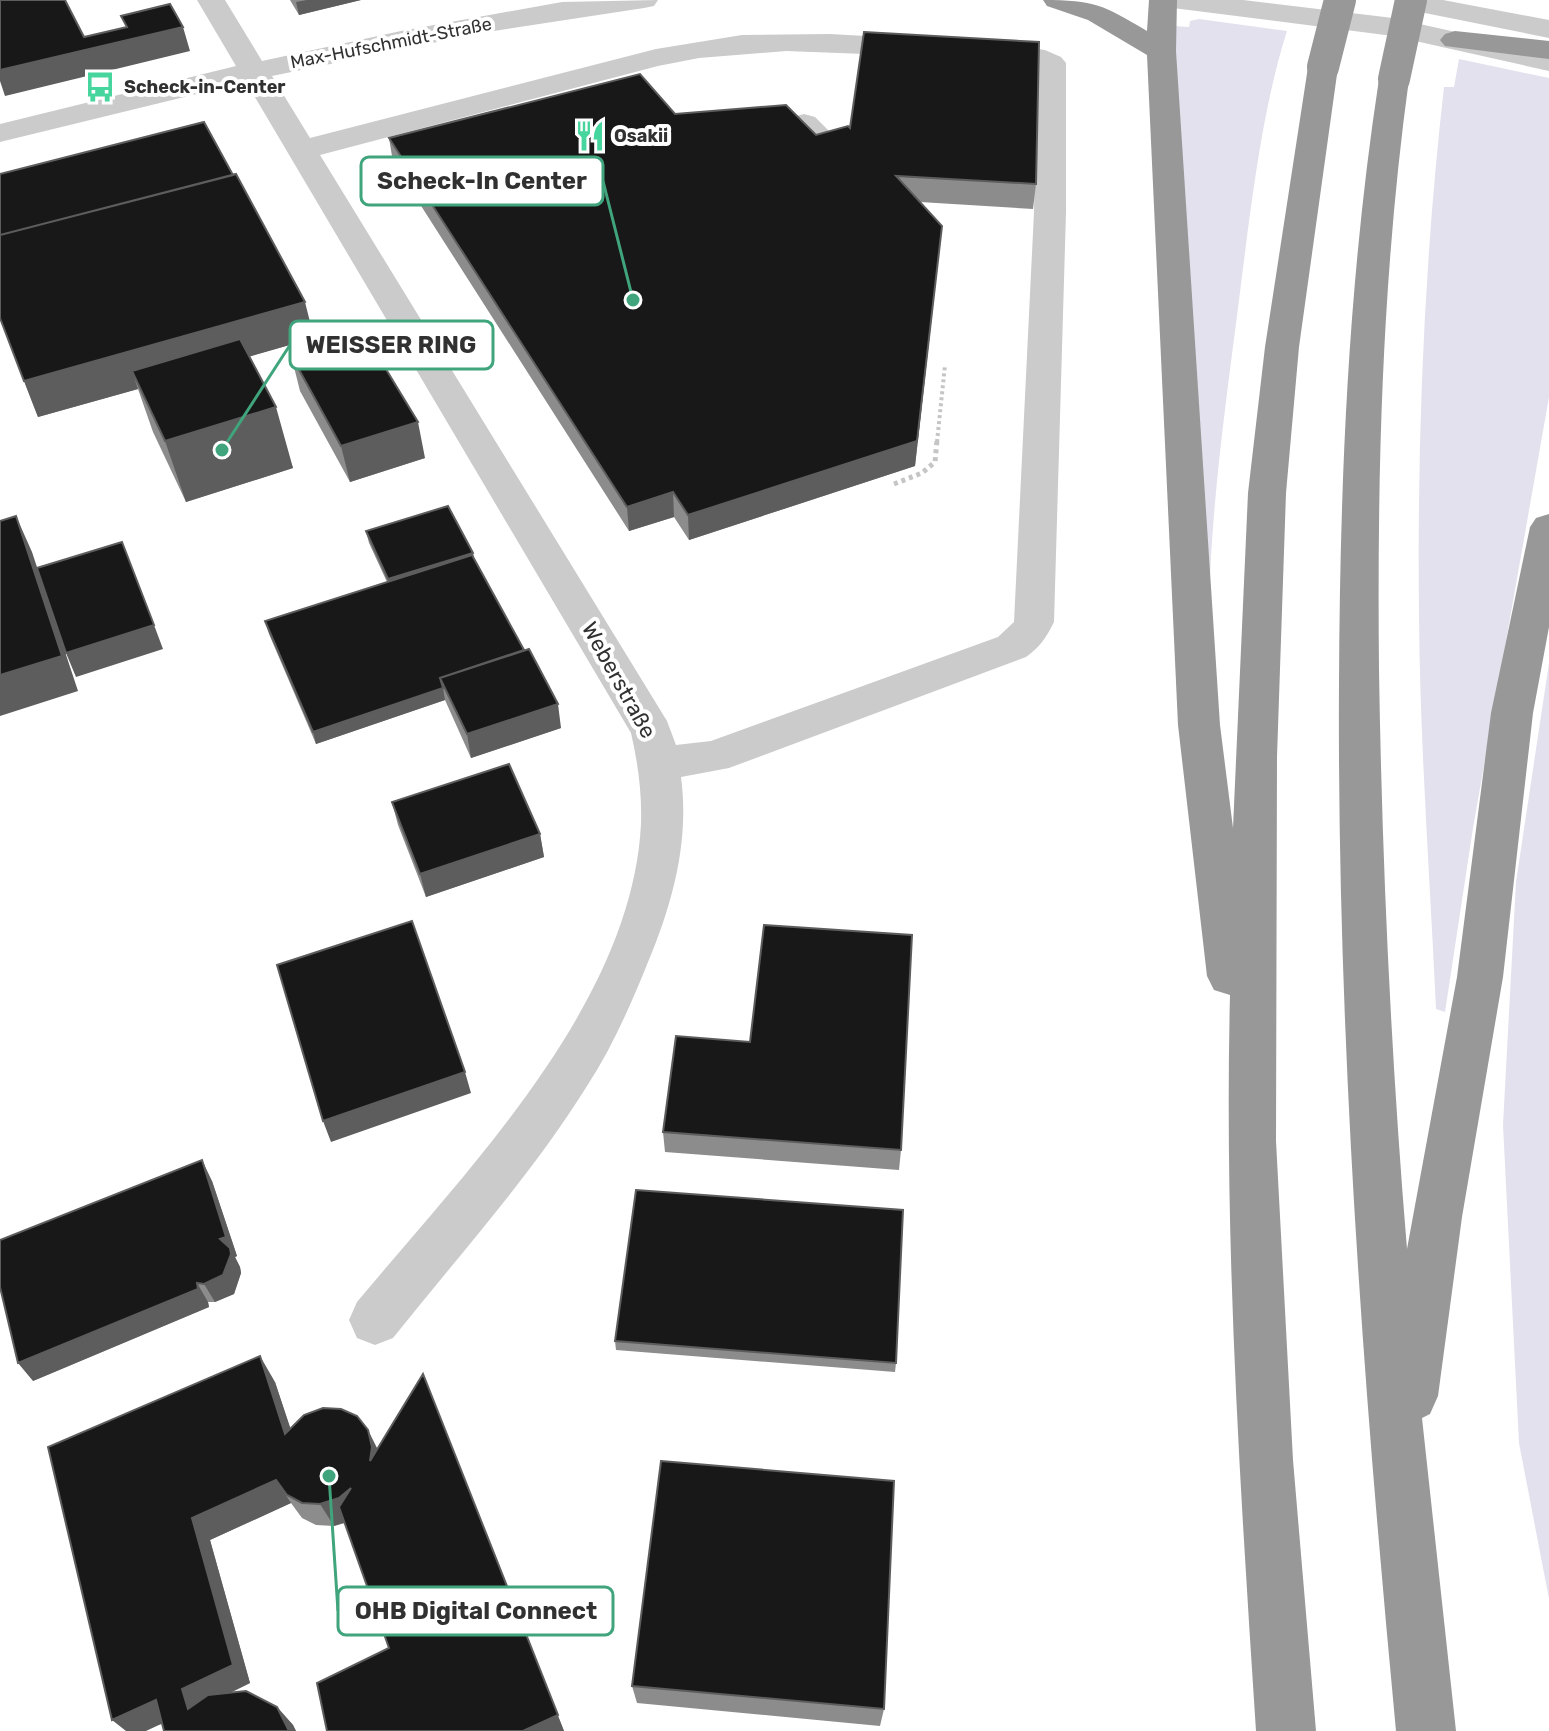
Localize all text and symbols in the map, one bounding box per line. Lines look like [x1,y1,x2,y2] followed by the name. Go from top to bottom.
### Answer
[288,13,494,73] street label: Max-Hufschmidt-Straße
[83,70,117,104] bus stop icon: Scheck-in-Center
[124,76,286,98] place label: Scheck-in-Center
[573,119,607,153] restaurant icon: Osakii
[614,125,668,147] place label: Osakii
[361,157,603,205] callout: Scheck-In Center
[377,167,587,195] text: Scheck-In Center
[290,321,493,369] callout: WEISSER RING
[306,331,476,359] text: WEISSER RING
[576,617,662,743] street label: Weberstraße
[338,1587,613,1635] callout: OHB Digital Connect
[355,1597,597,1625] text: OHB Digital Connect

